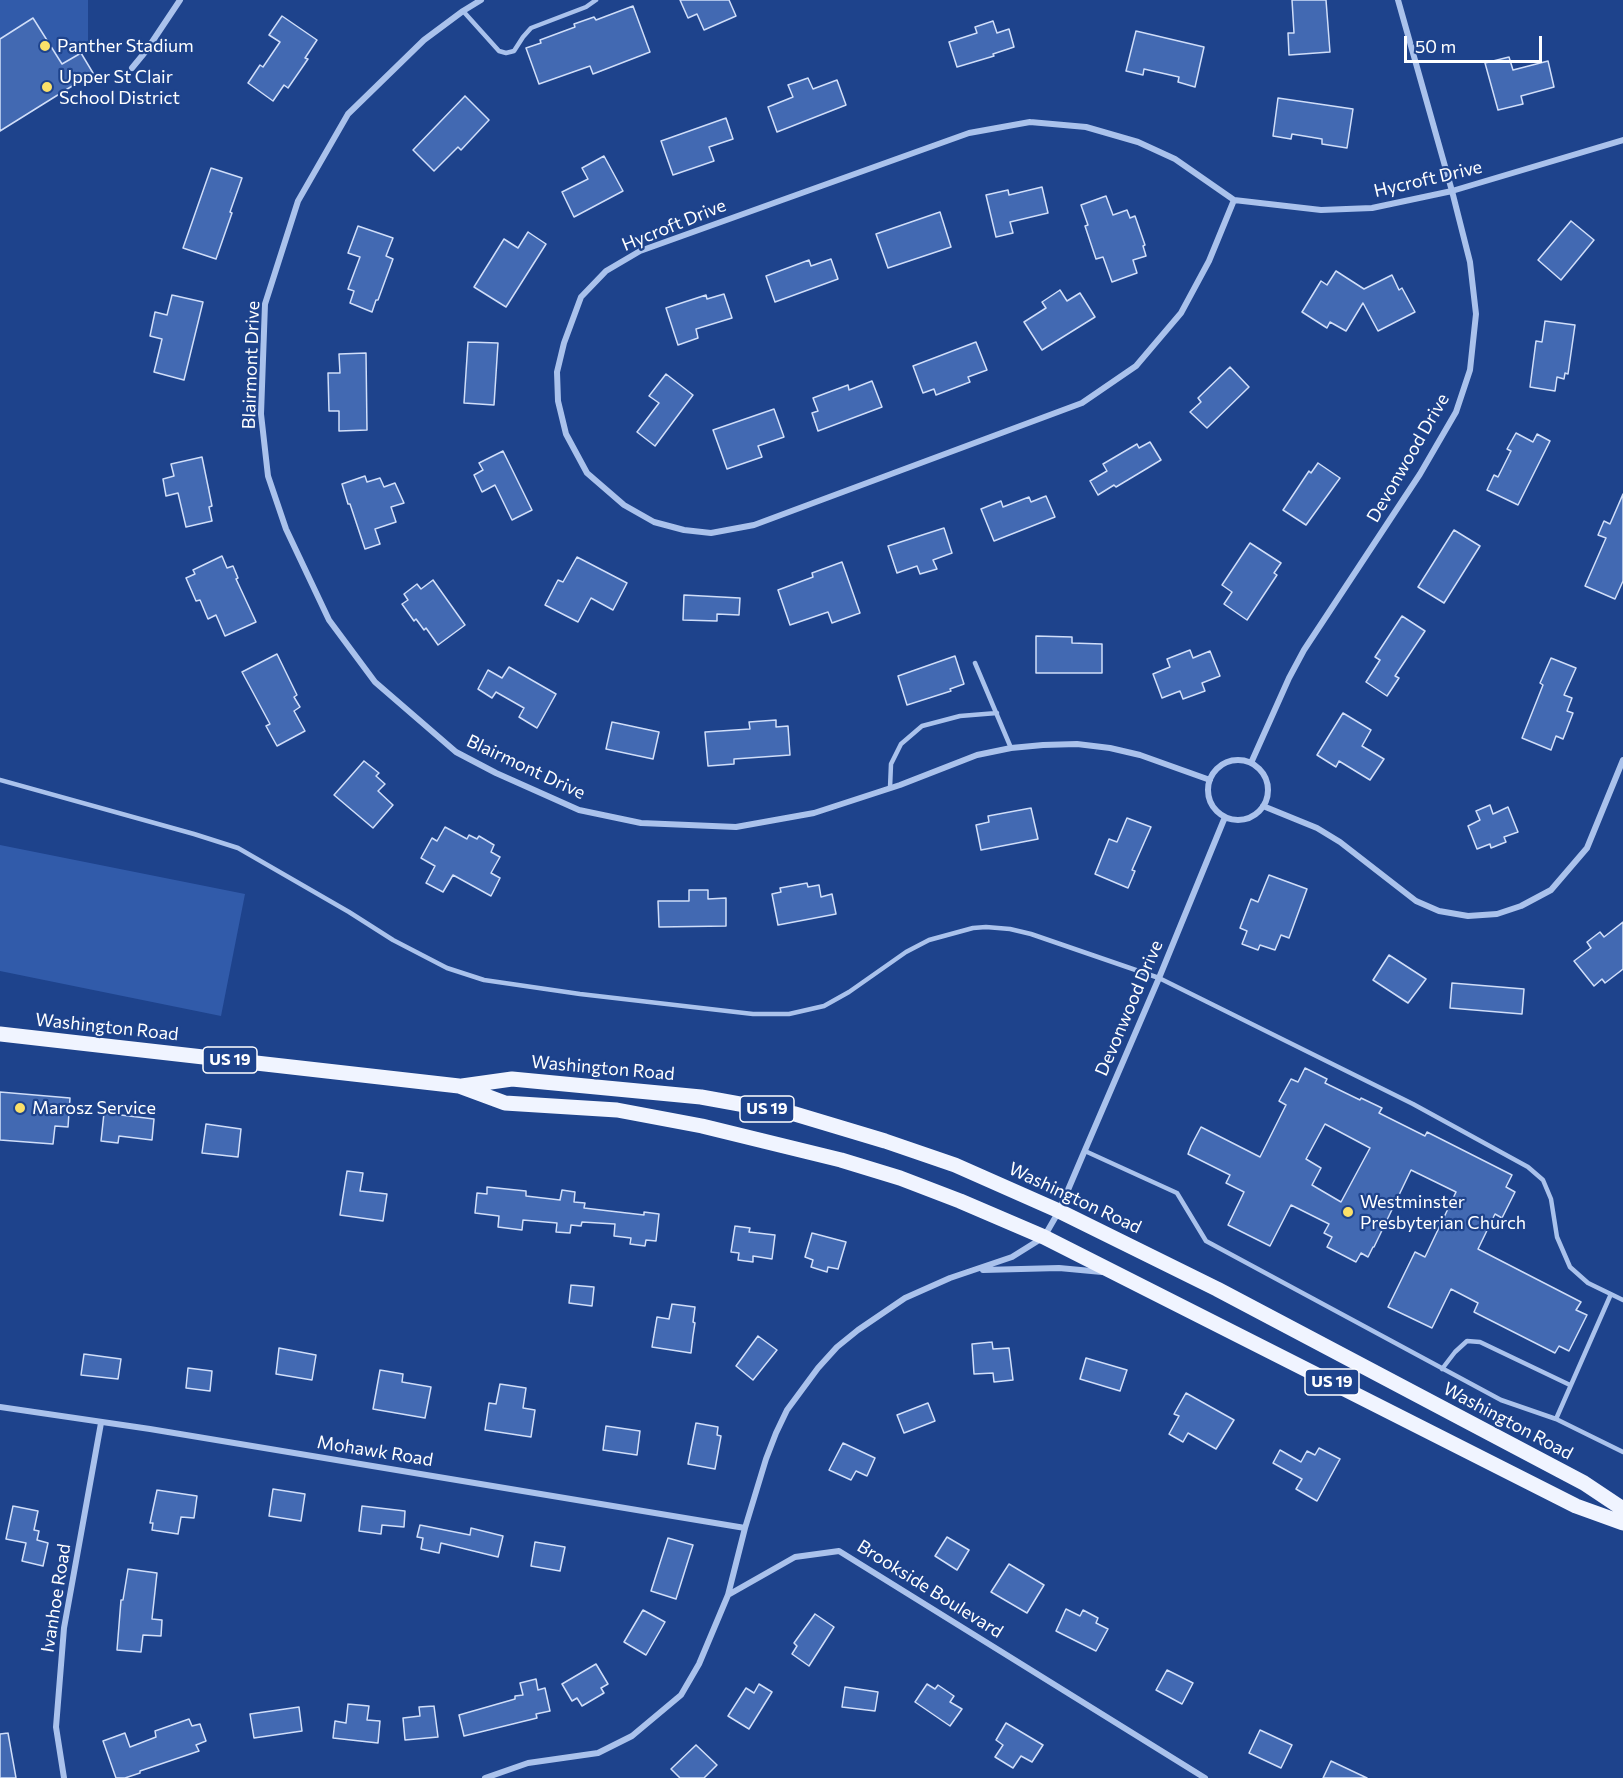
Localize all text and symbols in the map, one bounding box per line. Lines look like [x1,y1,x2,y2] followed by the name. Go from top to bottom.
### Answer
[1407,24,1545,62] scale bar
[57,35,194,57] place label: Panther Stadium
[1415,35,1456,57] text: 50 m
[38,39,52,53] marker: Panther Stadium
[59,66,180,109] place label: Upper St Clair School District
[40,80,54,94] marker: Upper St Clair School District
[1372,156,1484,202] street label: Hycroft Drive
[619,194,729,256] street label: Hycroft Drive
[238,300,264,430] street label: Blairmont Drive
[1362,390,1454,526] street label: Devonwood Drive
[463,730,589,804] street label: Blairmont Drive
[1091,937,1167,1079] street label: Devonwood Drive
[34,1009,180,1045] street label: Washington Road
[203,1047,257,1073] road number: US 19
[530,1051,676,1085] street label: Washington Road
[740,1096,794,1122] road number: US 19
[32,1097,156,1119] place label: Marosz Service
[13,1101,27,1115] marker: Marosz Service
[1005,1158,1145,1238] street label: Washington Road
[1360,1191,1526,1234] place label: Westminster Presbyterian Church
[1341,1205,1355,1219] marker: Westminster Presbyterian Church
[1305,1369,1359,1395] road number: US 19
[1439,1378,1577,1464] street label: Washington Road
[315,1431,435,1471] street label: Mohawk Road
[853,1535,1007,1643] street label: Brookside Boulevard
[37,1542,75,1654] street label: Ivanhoe Road

